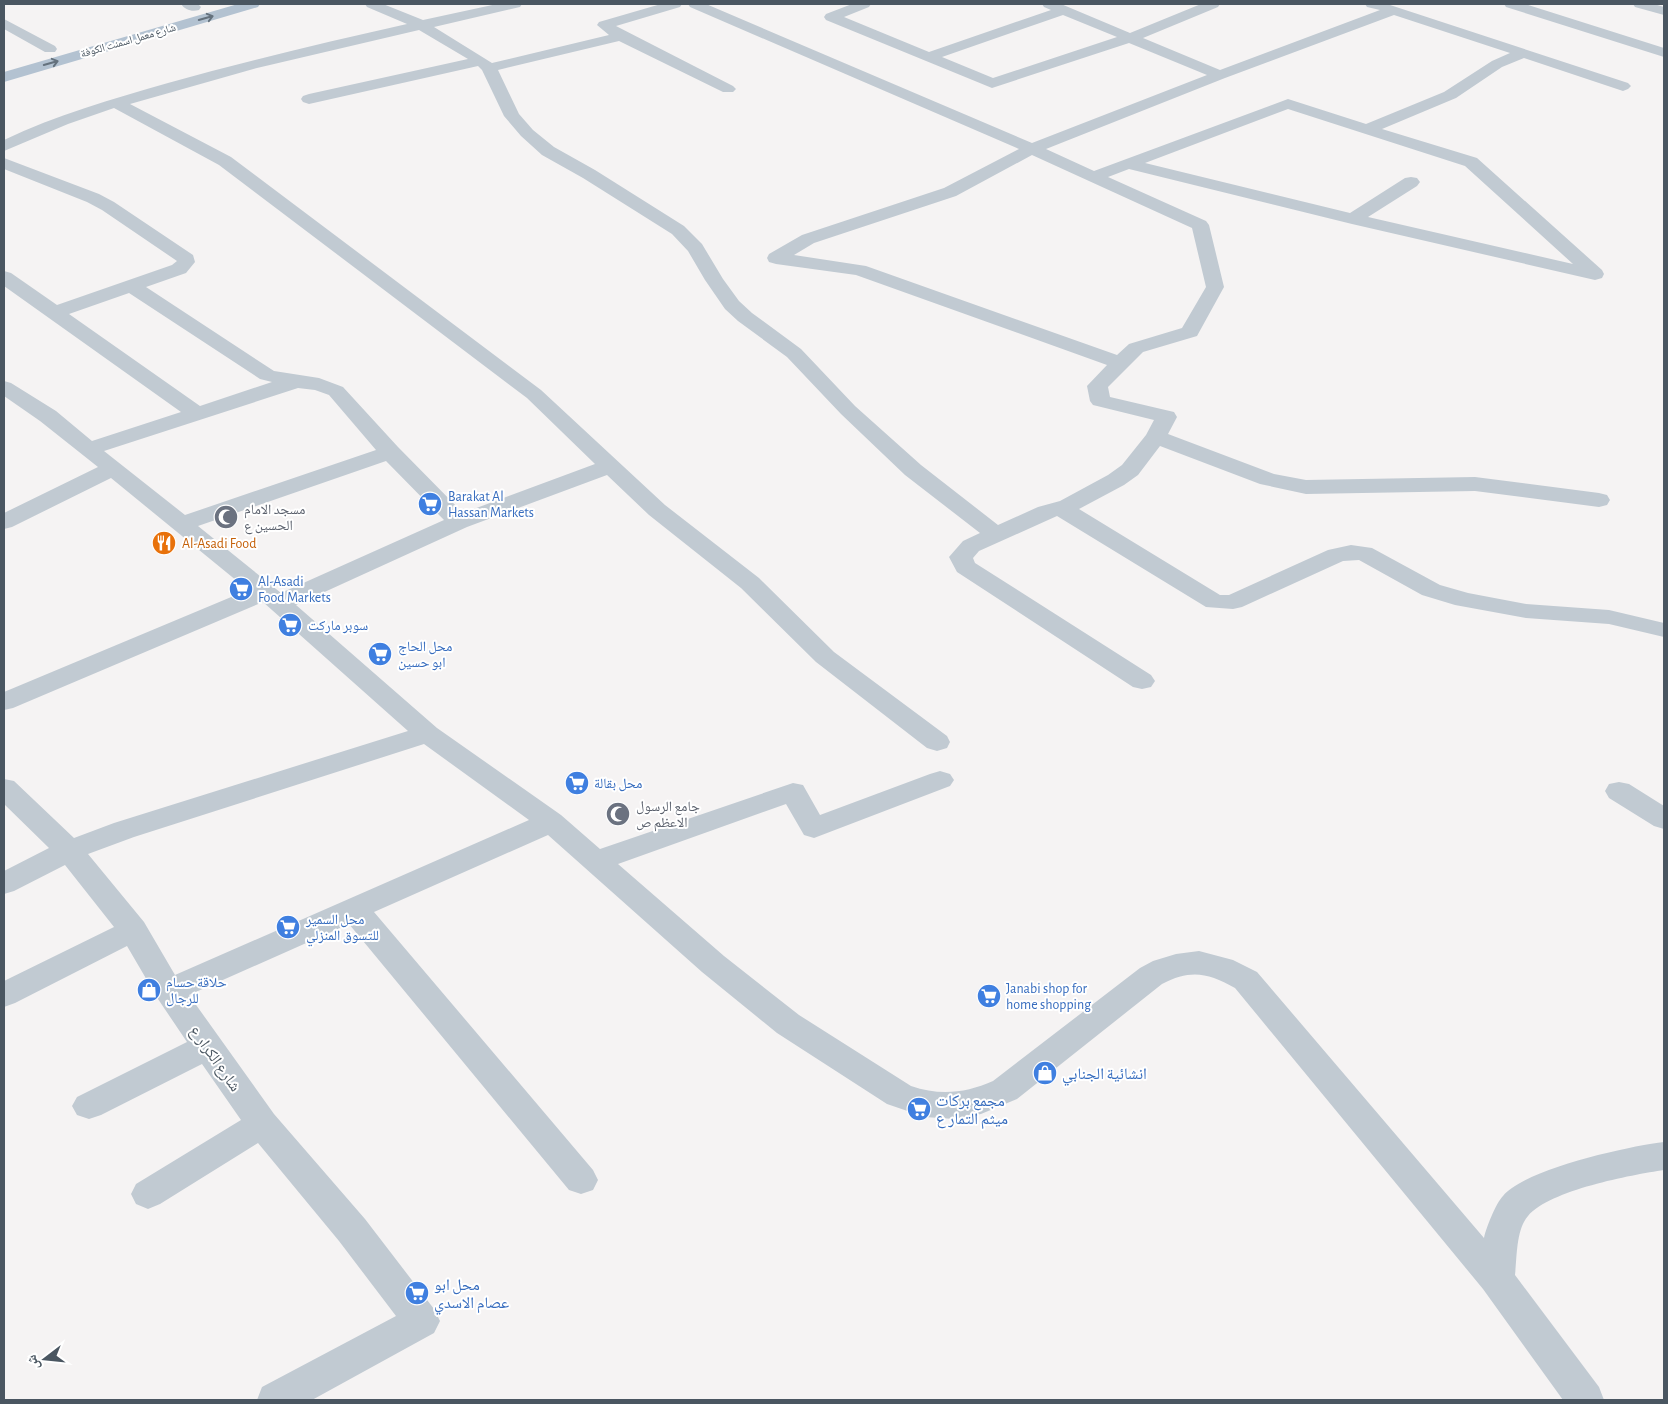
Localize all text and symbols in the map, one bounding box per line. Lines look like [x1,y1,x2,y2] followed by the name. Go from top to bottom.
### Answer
[198,12,214,22] one-way arrow
[79,22,177,60] street label: شارع معمل اسمنت الكوفة
[42,58,58,68] one-way arrow
[448,490,534,520] place label: Barakat Al Hassan Markets
[417,491,443,517] supermarket icon: Barakat Al Hassan Markets
[244,503,305,535] place label: مسجد الامام الحسين ع
[213,504,239,530] mosque icon: مسجد الامام الحسين ع
[151,530,177,556] restaurant icon: Al-Asadi Food
[182,537,256,551] place label: Al-Asadi Food
[258,575,331,605] place label: Al-Asadi Food Markets
[228,576,254,602] supermarket icon: Al-Asadi Food Markets
[277,612,303,638] supermarket icon: سوبر ماركت
[308,619,368,634] place label: سوبر ماركت
[398,640,452,671] place label: محل الحاج ابو حسين
[367,641,393,667] supermarket icon: محل الحاج ابو حسين
[564,770,590,796] supermarket icon: محل بقالة
[594,777,642,792] place label: محل بقالة
[636,800,700,832] place label: جامع الرسول الاعظم ص
[605,801,631,827] mosque icon: جامع الرسول الاعظم ص
[305,913,379,947] place label: محل السمير للتسوق المنزلي
[275,914,301,940] supermarket icon: محل السمير للتسوق المنزلي
[166,976,227,1007] place label: حلاقة حسام للرجال
[136,977,162,1003] shop icon: حلاقة حسام للرجال
[1006,982,1091,1012] place label: Janabi shop for home shopping
[976,983,1002,1009] supermarket icon: Janabi shop for home shopping
[185,1023,244,1096] street label: شارع الكرار ع
[1032,1060,1058,1086] shop icon: انشائية الجنابي
[1062,1066,1147,1086] place label: انشائية الجنابي
[936,1093,1008,1129] place label: مجمع بركات ميثم التمار ع
[906,1096,932,1122] supermarket icon: مجمع بركات ميثم التمار ع
[434,1277,509,1315] place label: محل ابو عصام الاسدي
[404,1280,430,1306] supermarket icon: محل ابو عصام الاسدي
[20,1334,70,1384] north arrow
[25,1353,43,1371] text: ش

